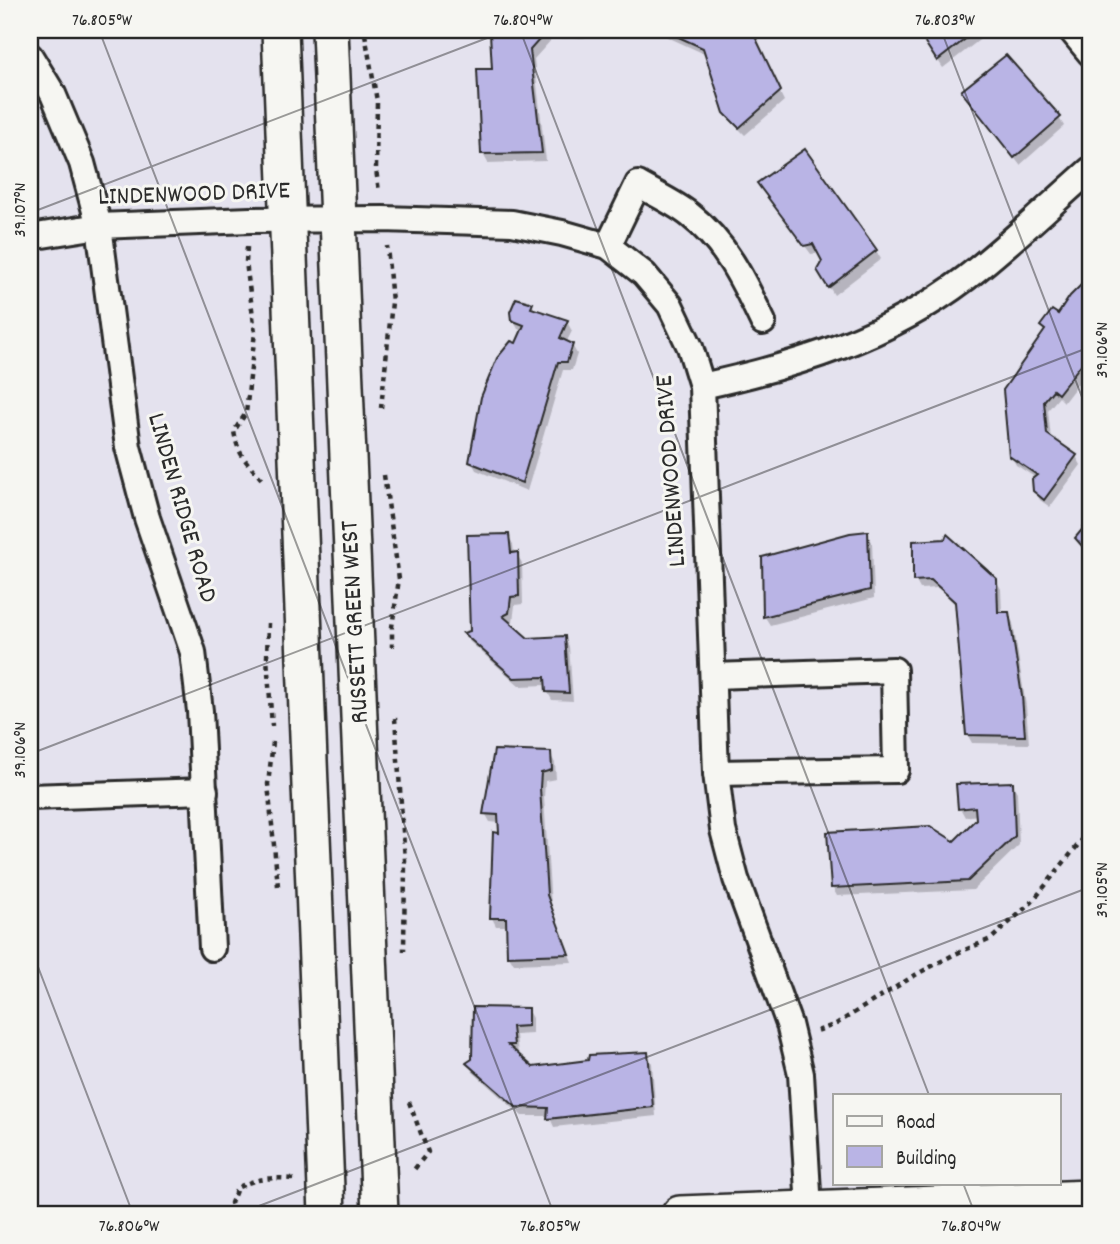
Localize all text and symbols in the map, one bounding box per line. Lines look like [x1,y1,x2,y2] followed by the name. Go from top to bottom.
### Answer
[72,9,133,34] text: 76.805°W
[493,9,553,34] text: 76.804°W
[915,9,976,34] text: 76.803°W
[97,173,291,217] street label: LINDENWOOD DRIVE
[9,183,34,237] text: 39.107°N
[1091,322,1116,378] text: 39.106°N
[647,374,697,568] street label: LINDENWOOD DRIVE
[136,409,226,607] street label: LINDEN RIDGE ROAD
[332,519,380,725] street label: RUSSETT GREEN WEST
[9,722,34,778] text: 39.106°N
[1091,862,1116,918] text: 39.105°N
[833,1094,1060,1184] legend
[896,1109,935,1139] text: Road
[896,1145,956,1175] text: Building
[99,1215,160,1240] text: 76.806°W
[520,1215,581,1240] text: 76.805°W
[941,1215,1001,1240] text: 76.804°W

